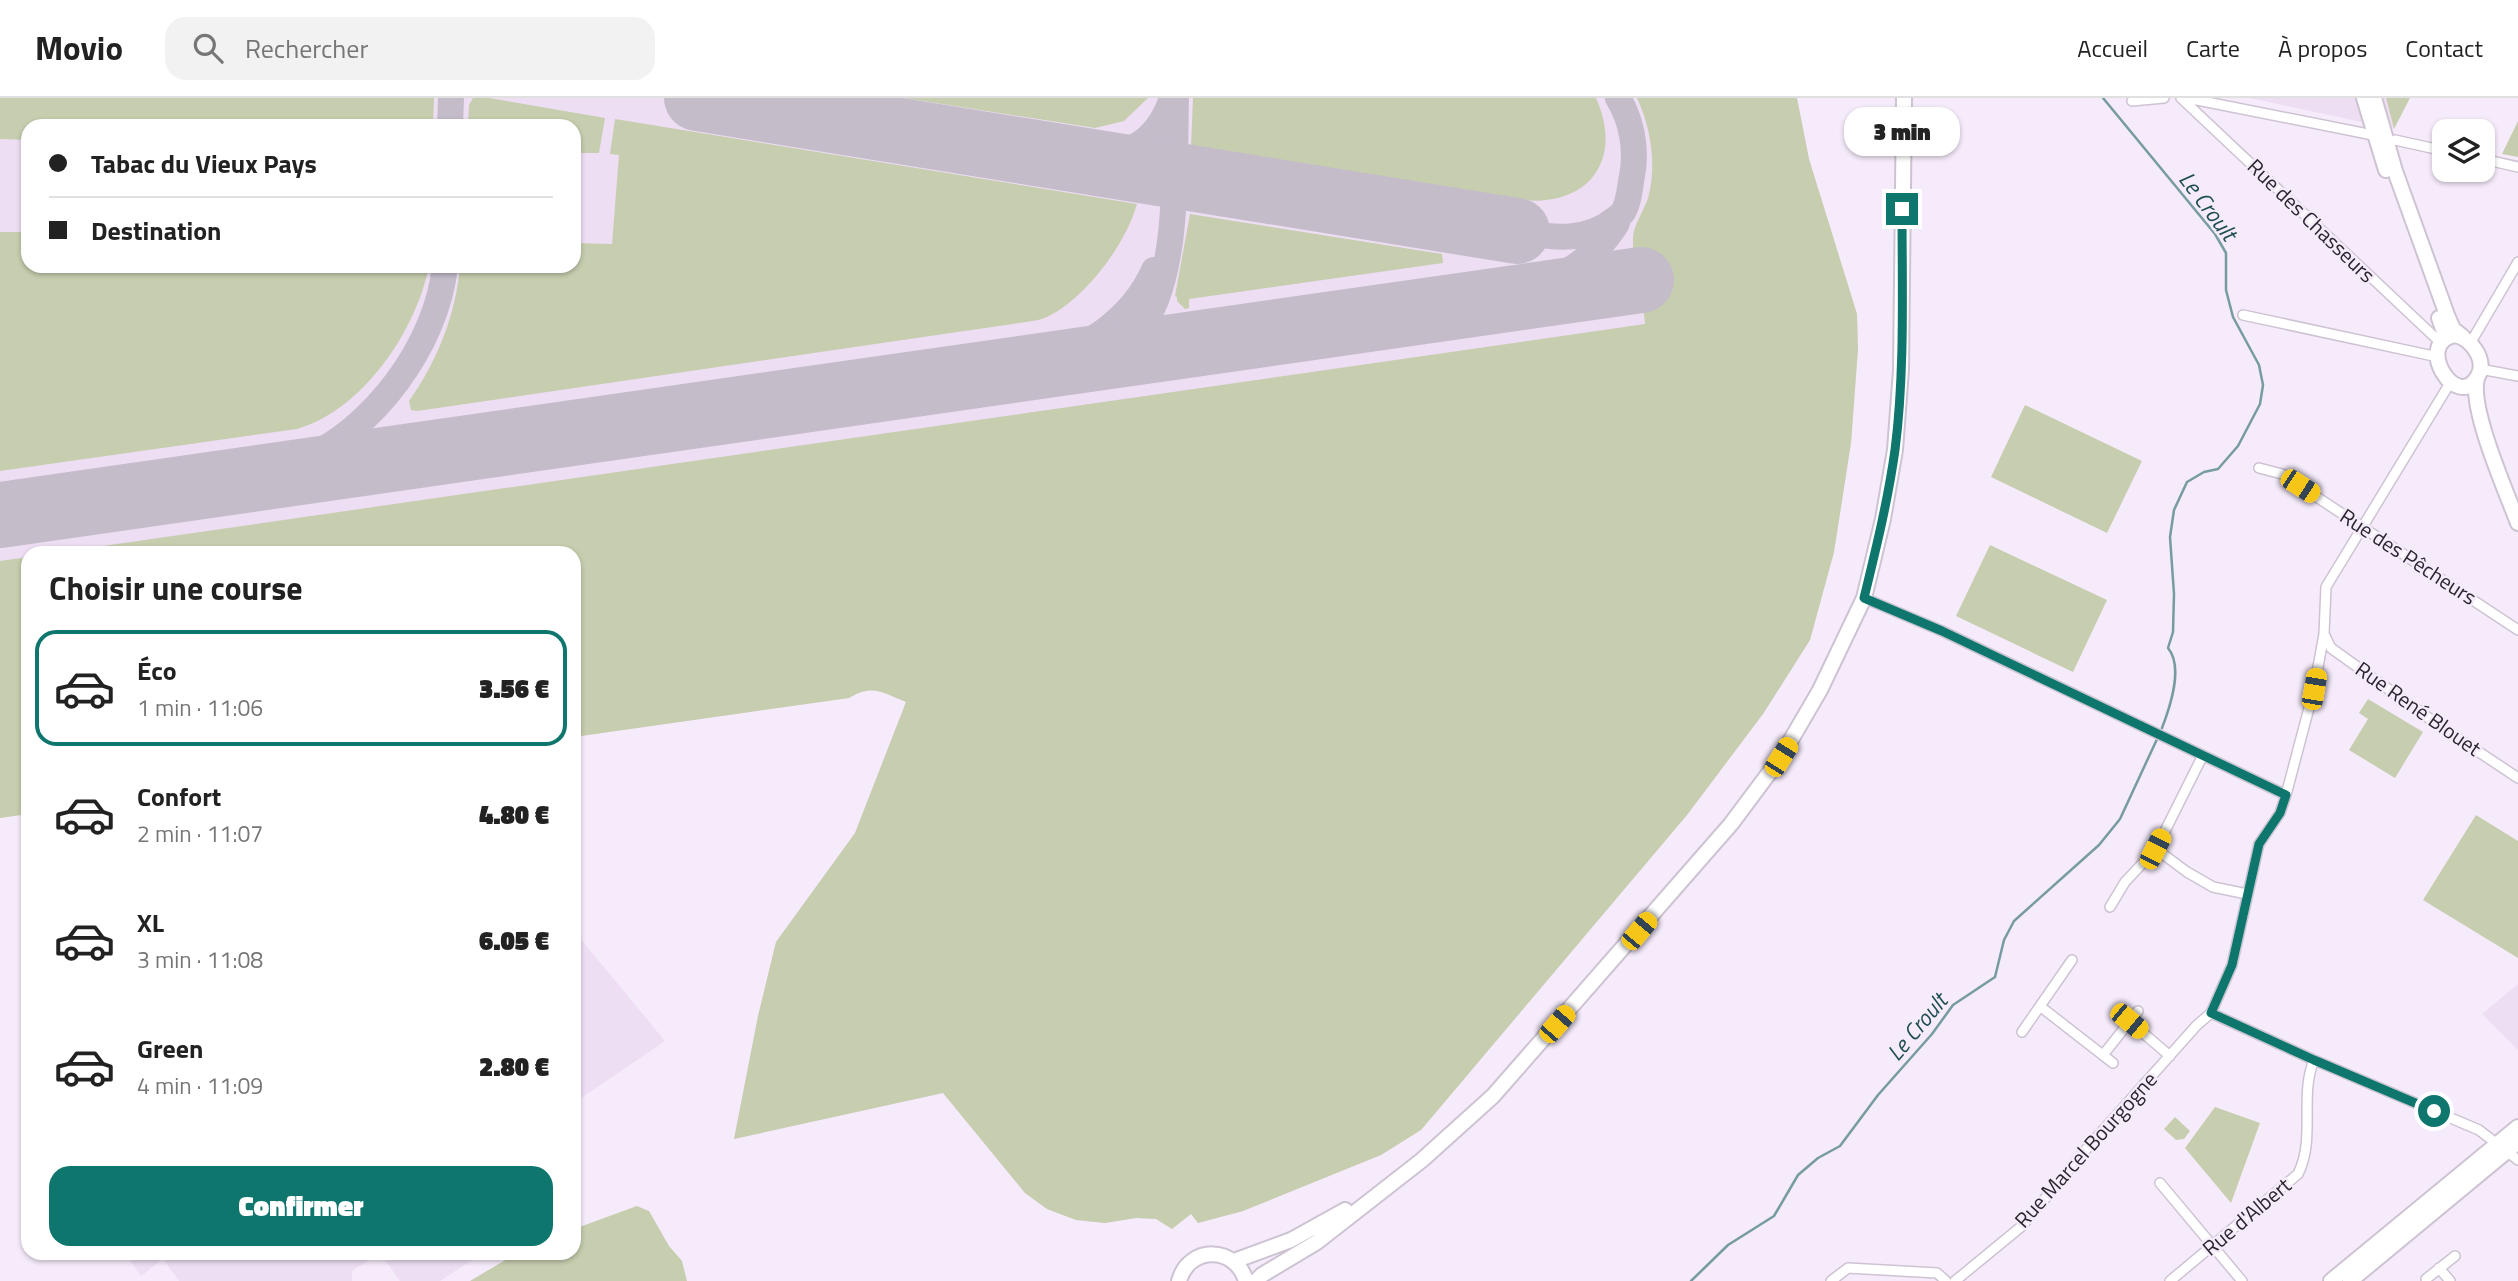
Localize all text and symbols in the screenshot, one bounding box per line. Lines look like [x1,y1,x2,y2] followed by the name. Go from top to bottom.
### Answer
[165,17,655,80] search box
[35,23,123,73] text: Movio
[189,29,227,67] icon: search
[245,29,368,68] text: Rechercher
[2077,30,2148,66] text: Accueil
[2186,30,2240,66] text: Carte
[2278,30,2367,66] text: À propos
[2405,30,2483,66] text: Contact
[1844,108,1960,156] callout: 3 min
[1873,114,1931,149] text: 3 min
[2432,119,2495,182] map controls
[2432,119,2495,182] button: layers
[91,144,317,183] text: Tabac du Vieux Pays
[2241,151,2383,290] street label: Rue des Chasseurs
[2171,164,2248,250] water label: Le Croult
[1886,193,1918,225] route end
[91,211,221,250] text: Destination
[2277,466,2324,506] car
[2334,500,2483,612] street label: Rue des Pêcheurs
[49,564,303,612] text: Choisir une course
[137,651,177,690] text: Éco
[2349,653,2488,764] street label: Rue René Blouet
[53,657,116,720] icon: car
[2301,666,2328,712] car
[479,669,549,708] text: 3.56 €
[137,690,263,725] text: 1 min · 11:06
[1761,734,1802,780] car
[137,777,221,816] text: Confort
[53,783,116,846] icon: car
[479,795,549,834] text: 4.80 €
[137,816,263,851] text: 2 min · 11:07
[2137,826,2174,872] car
[137,903,164,942] text: XL
[1618,908,1661,954] car
[53,909,116,972] icon: car
[479,921,549,960] text: 6.05 €
[137,942,263,977] text: 3 min · 11:08
[1878,983,1957,1068] water label: Le Croult
[2107,999,2152,1043] car
[1536,1001,1579,1047] car
[137,1029,203,1068] text: Green
[53,1035,116,1098] icon: car
[479,1047,549,1086] text: 2.80 €
[2006,1064,2164,1235] street label: Rue Marcel Bourgogne
[137,1068,263,1103] text: 4 min · 11:09
[2418,1095,2450,1127] route start
[49,1166,553,1246] button: Confirmer
[2195,1169,2298,1263] street label: Rue d'Albert

